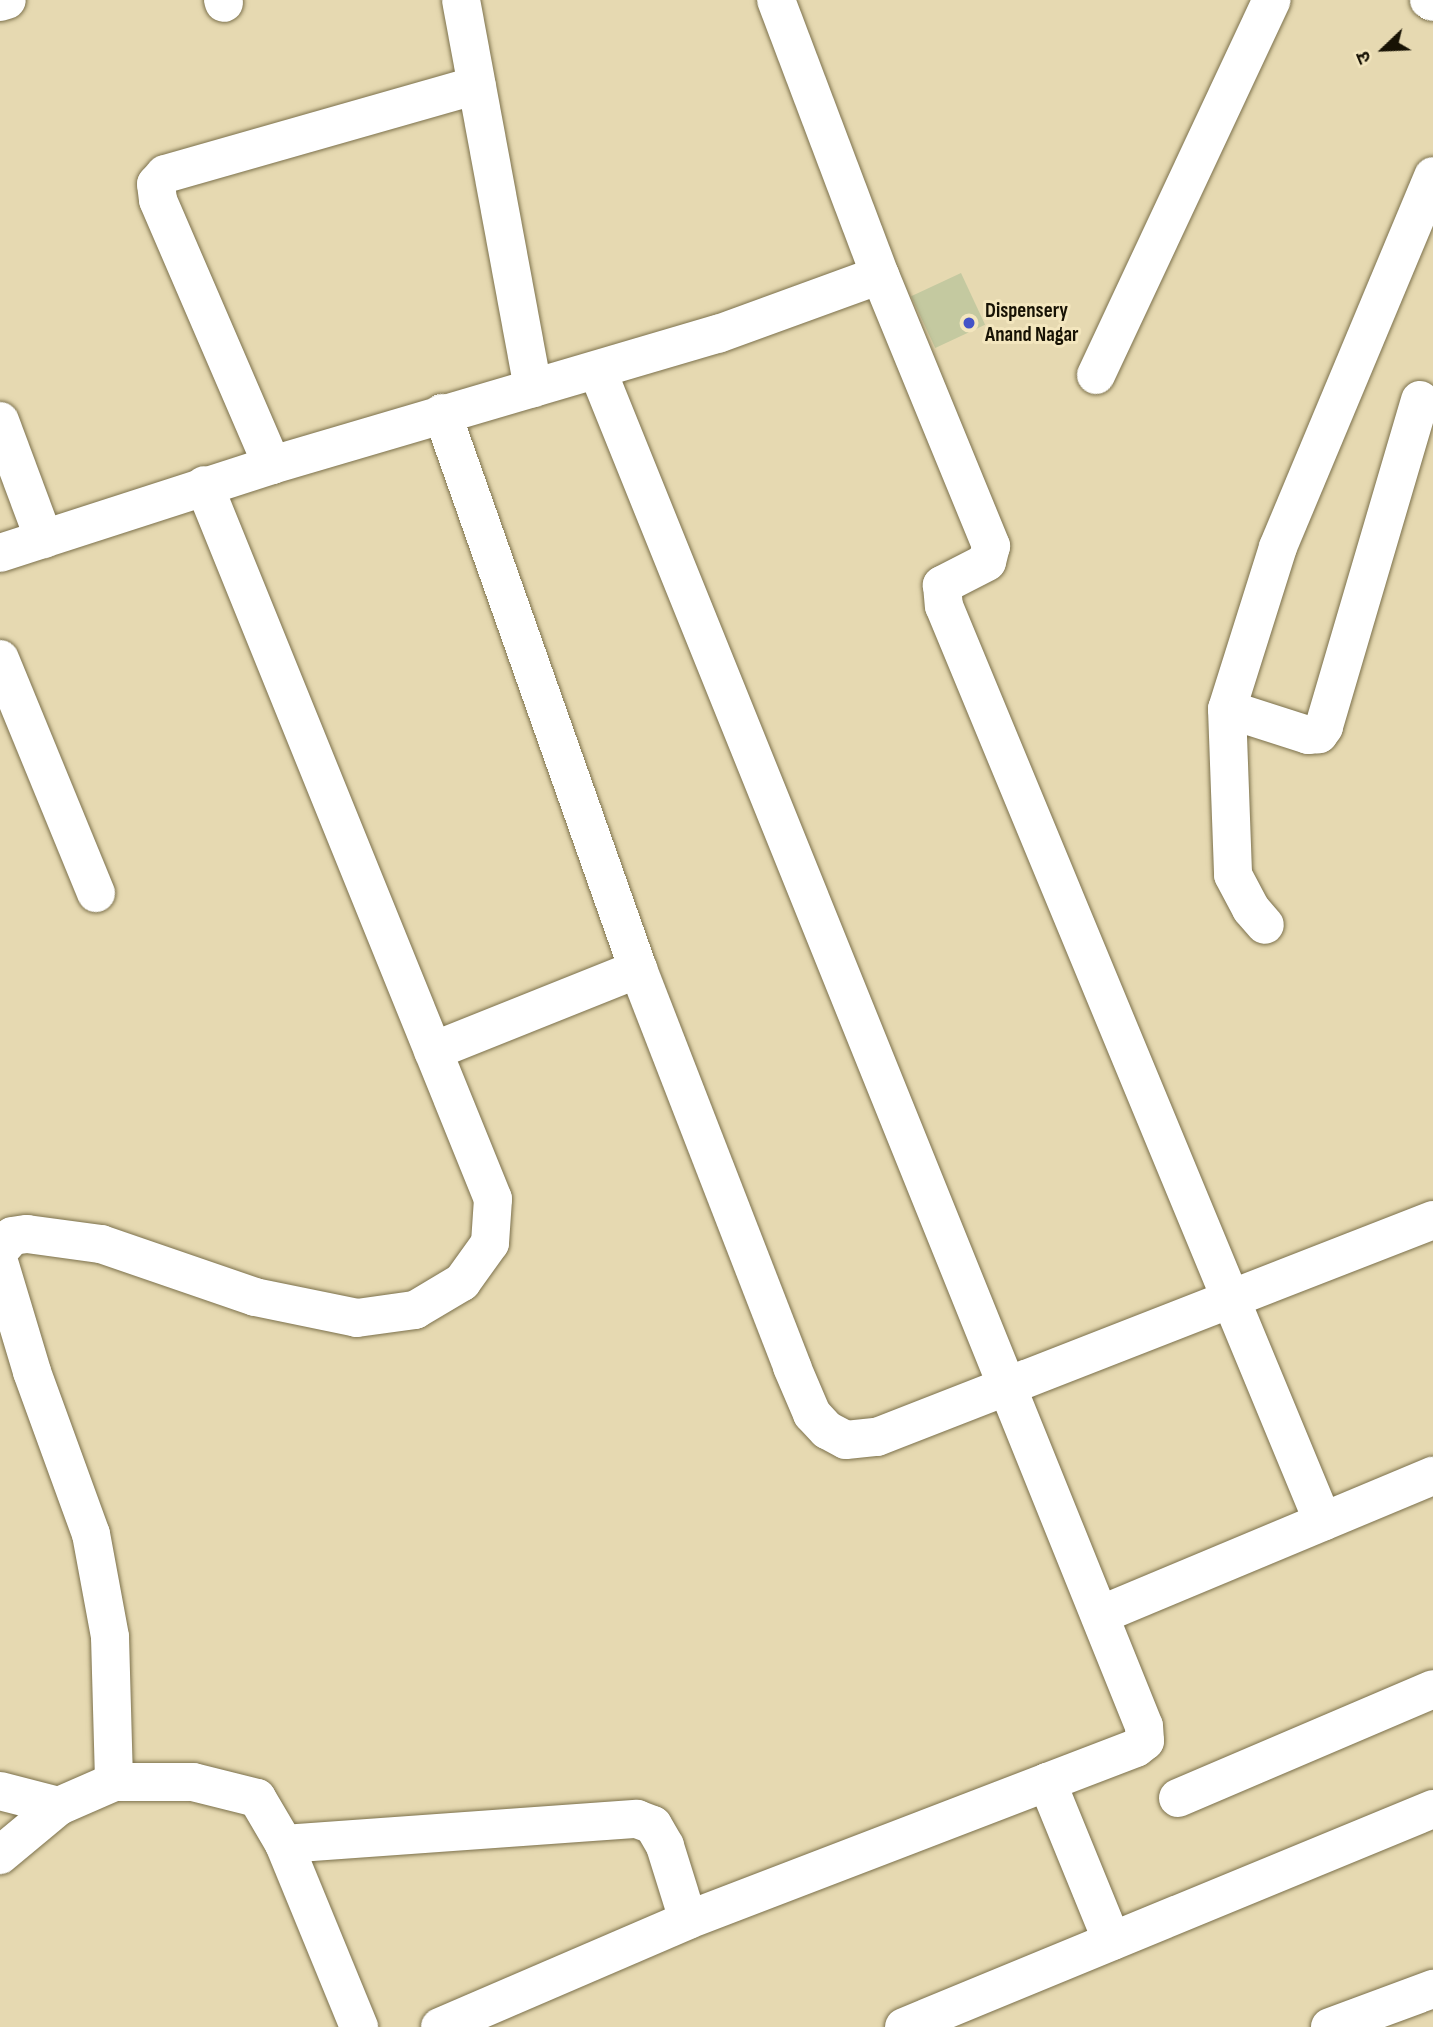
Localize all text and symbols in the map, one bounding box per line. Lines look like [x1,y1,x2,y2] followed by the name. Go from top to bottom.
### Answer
[1349,14,1419,84] north arrow
[1351,48,1377,67] text: उ
[985,298,1078,348] place label: Dispensery Anand Nagar
[959,313,979,333] marker: Dispensery Anand Nagar

